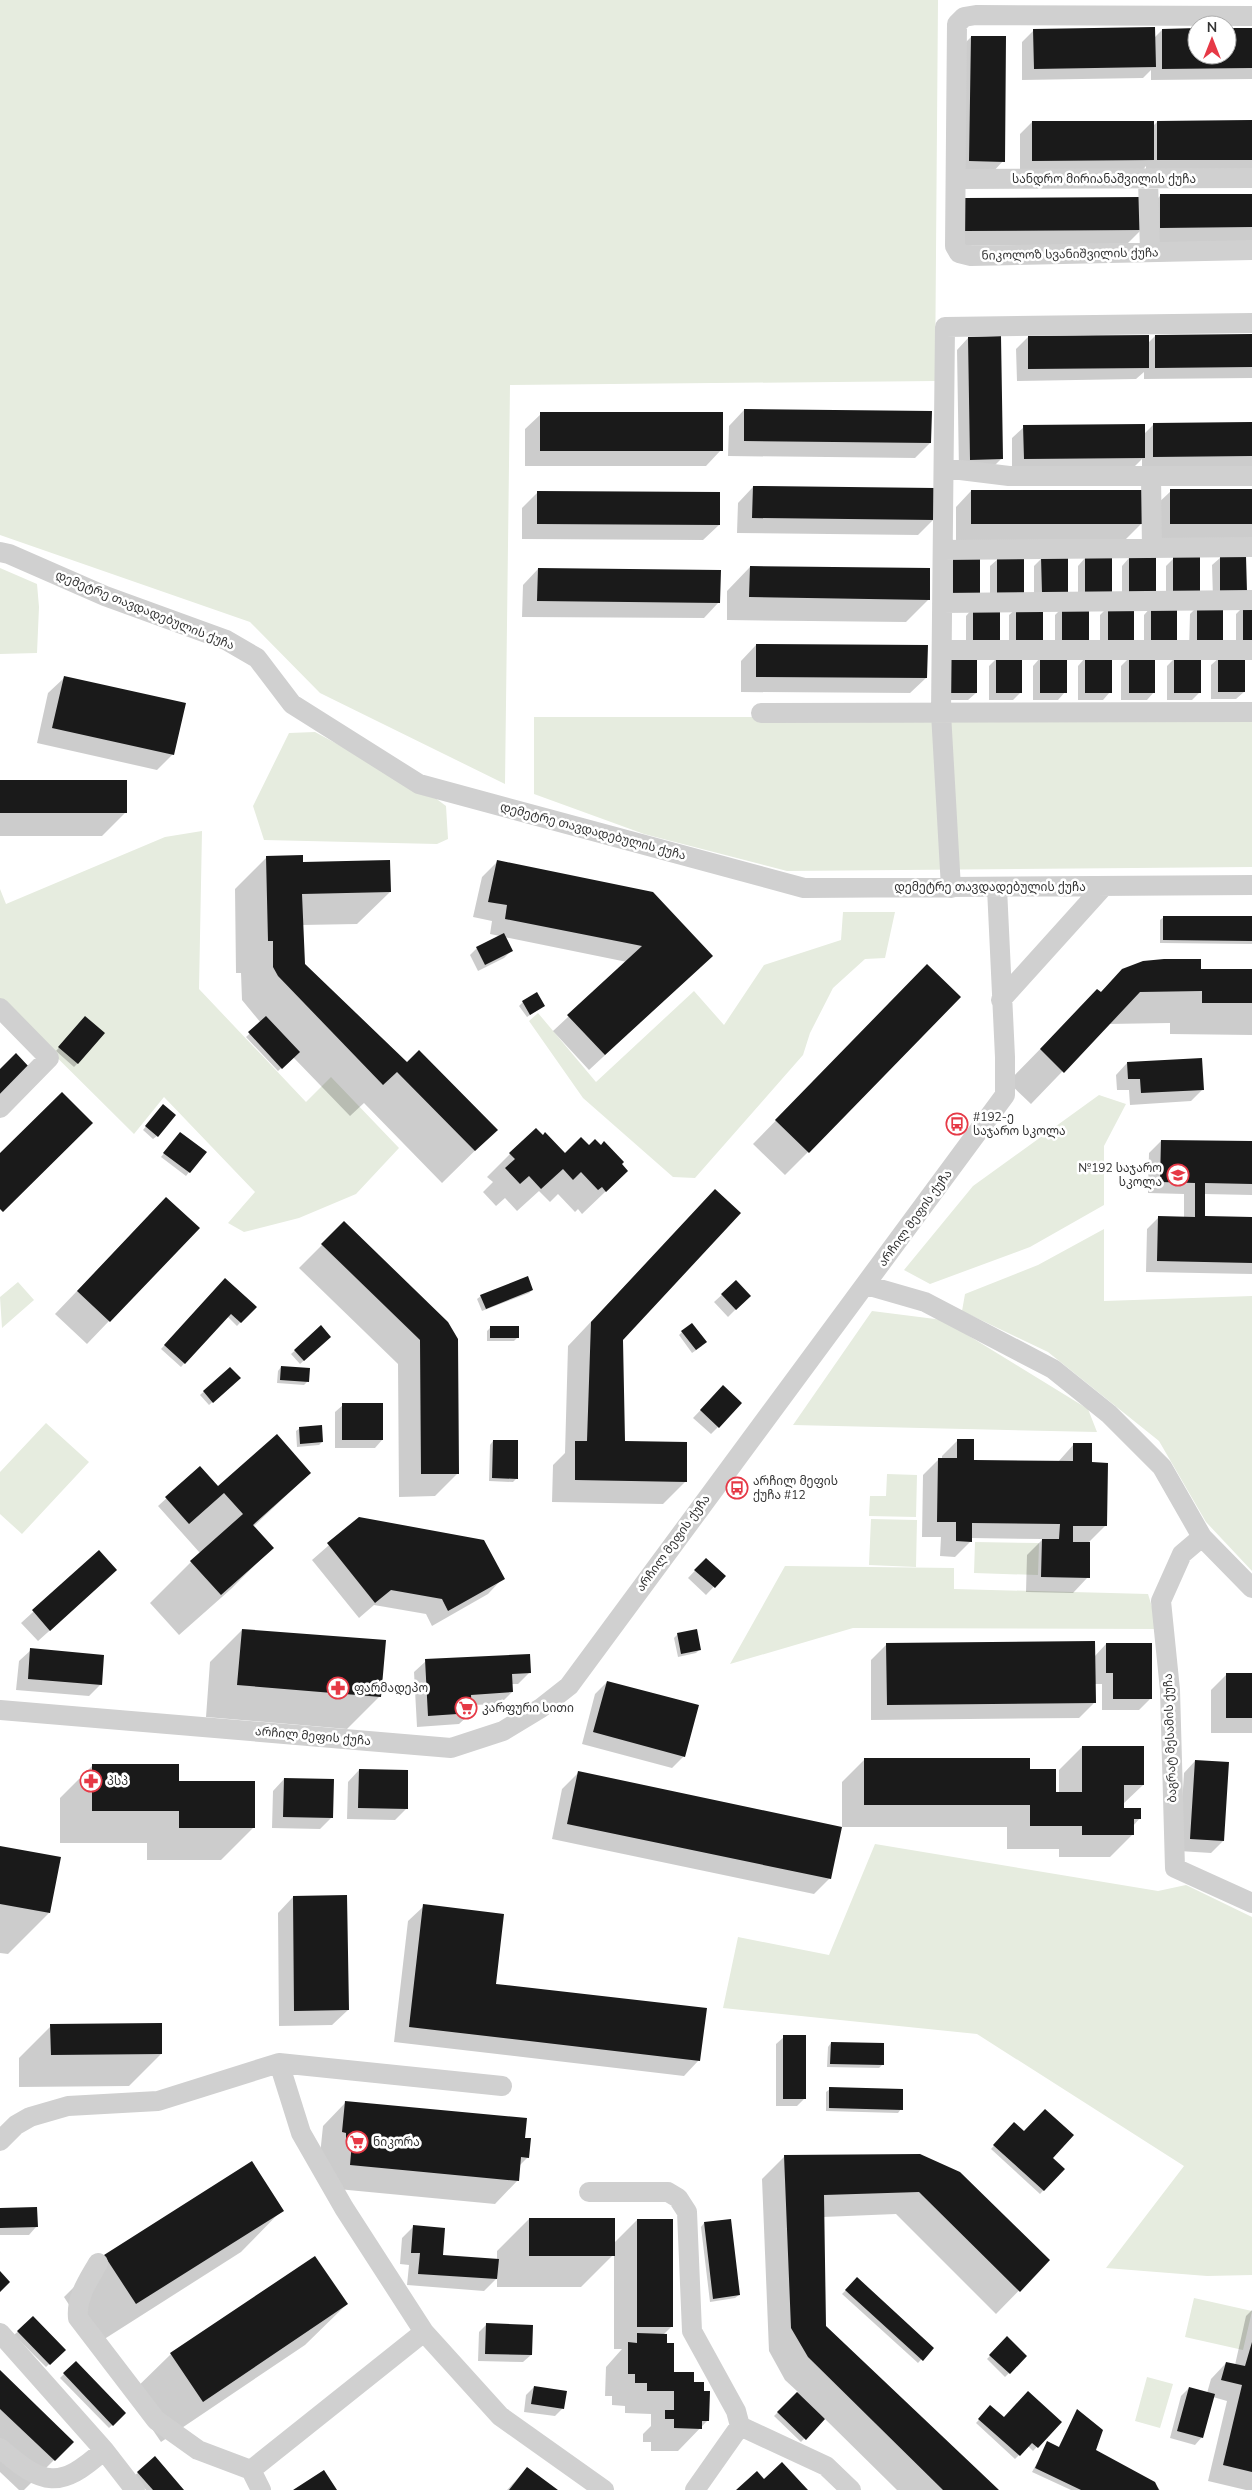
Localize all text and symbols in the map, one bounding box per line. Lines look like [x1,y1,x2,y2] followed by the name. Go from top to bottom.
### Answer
[1187,15,1237,65] north arrow
[1207,18,1217,37] text: N
[1012,171,1196,187] street label: სანდრო მირიანაშვილის ქუჩა
[981,244,1159,264] street label: ნიკოლოზ სვანიშვილის ქუჩა
[53,567,237,653] street label: დემეტრე თავდადებულის ქუჩა
[498,798,688,864] street label: დემეტრე თავდადებულის ქუჩა
[894,879,1086,895] street label: დემეტრე თავდადებულის ქუჩა
[973,1109,1066,1139] place label: #192-ე საჯარო სკოლა
[945,1112,969,1136] bus stop icon: #192-ე საჯარო სკოლა
[1078,1160,1162,1190] place label: №192 საჯარო სკოლა
[1166,1163,1190,1187] school or university icon: №192 საჯარო სკოლა
[874,1166,956,1270] street label: არჩილ მეფის ქუჩა
[753,1473,838,1503] place label: არჩილ მეფის ქუჩა #12
[725,1476,749,1500] bus stop icon: არჩილ მეფის ქუჩა #12
[632,1491,714,1595] street label: არჩილ მეფის ქუჩა
[1160,1673,1180,1803] street label: ბაგრატ მესამის ქუჩა
[326,1676,350,1700] pharmacy icon: ფარმადეპო
[354,1680,428,1696] place label: ფარმადეპო
[454,1696,478,1720] supermarket icon: კარფური სითი
[482,1700,574,1716] place label: კარფური სითი
[255,1723,371,1749] street label: არჩილ მეფის ქუჩა
[79,1769,103,1793] pharmacy icon: პსპ
[107,1773,128,1789] place label: პსპ
[345,2130,369,2154] supermarket icon: ნიკორა
[373,2134,420,2150] place label: ნიკორა

